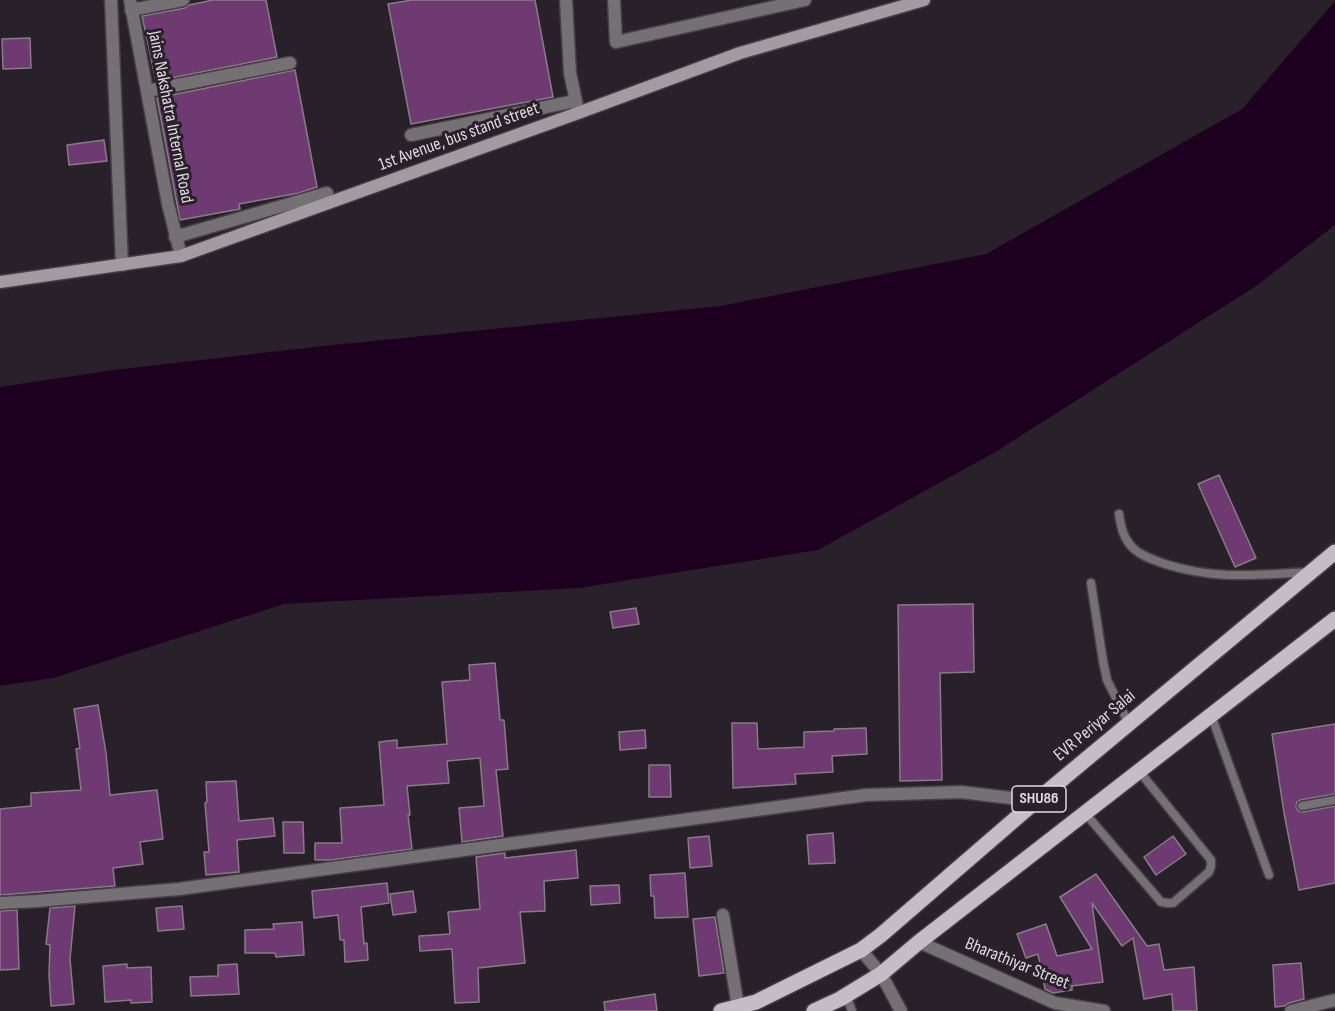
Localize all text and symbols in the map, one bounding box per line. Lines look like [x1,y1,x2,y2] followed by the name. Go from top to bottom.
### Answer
[143,29,197,205] street label: Jains Nakshatra Internal Road
[376,98,542,176] street label: 1st Avenue, bus stand street
[1050,686,1140,766] street label: EVR Periyar Salai
[1012,786,1066,812] road number: SHU86
[962,933,1072,995] street label: Bharathiyar Street

